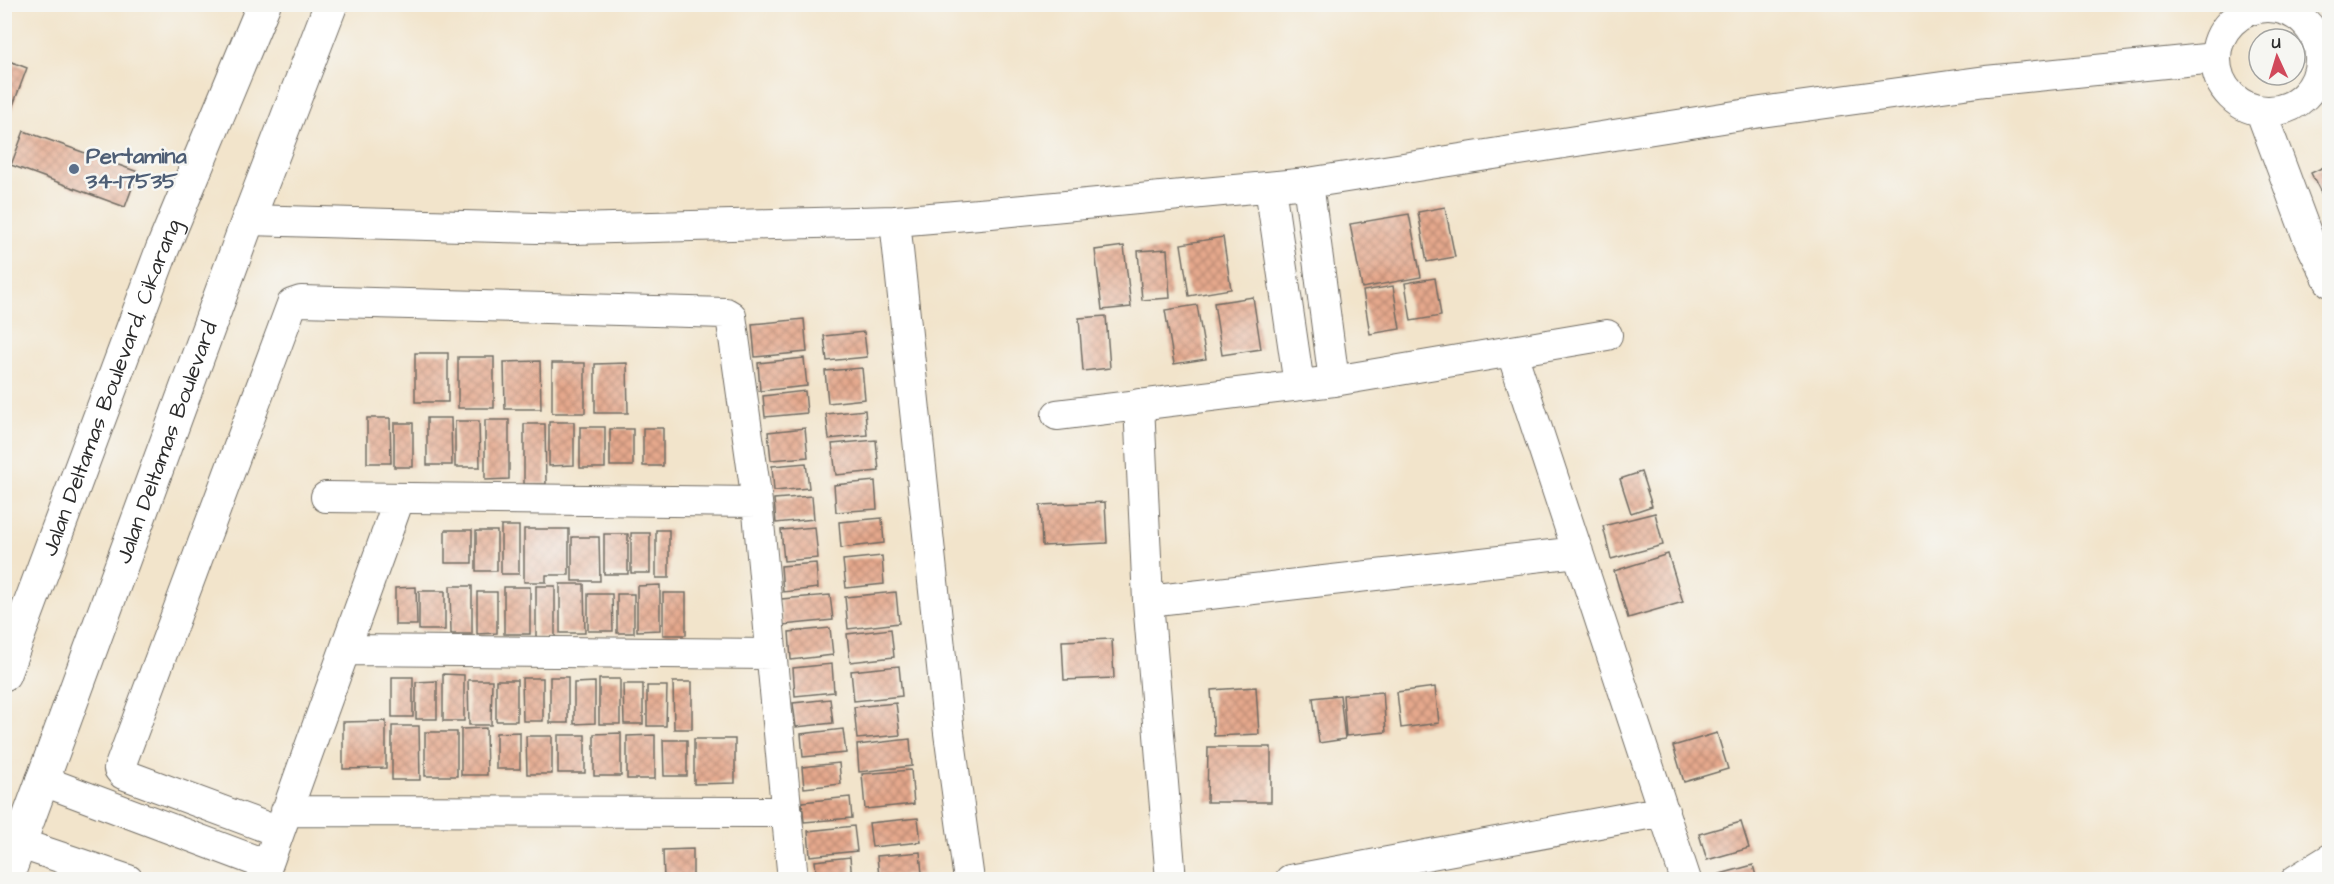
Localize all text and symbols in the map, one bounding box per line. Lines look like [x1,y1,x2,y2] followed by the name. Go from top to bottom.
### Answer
[2247,27,2307,87] north arrow
[2271,32,2281,54] text: U
[85,141,188,197] place label: Pertamina 34-17535
[67,162,81,176] marker: Pertamina 34-17535
[35,216,187,560] street label: Jalan Deltamas Boulevard, Cikarang
[110,316,222,566] street label: Jalan Deltamas Boulevard

